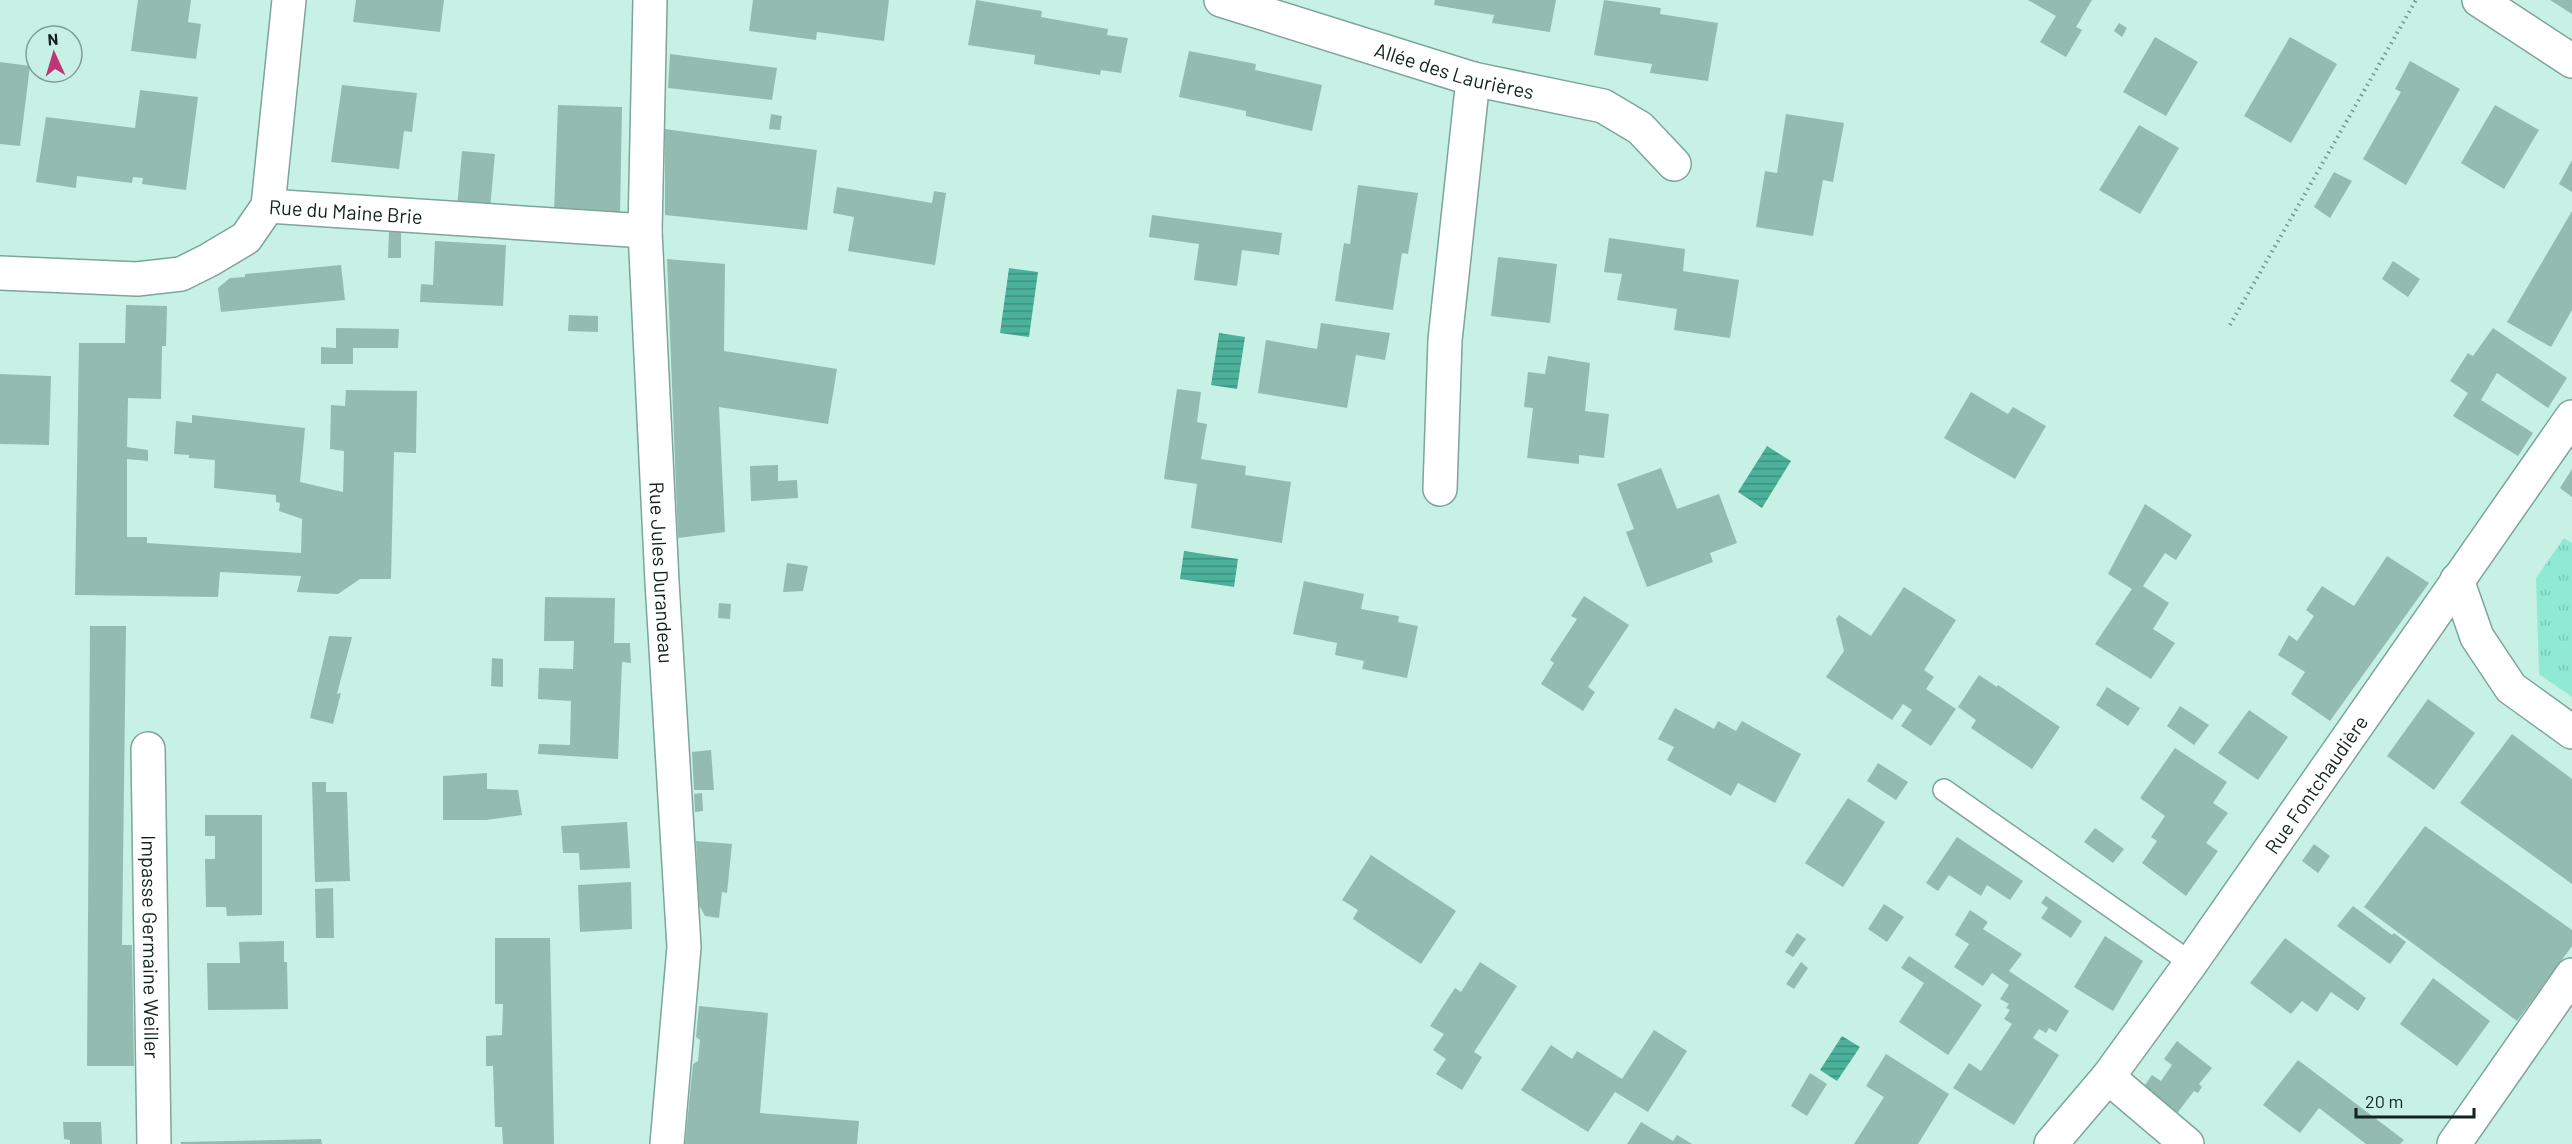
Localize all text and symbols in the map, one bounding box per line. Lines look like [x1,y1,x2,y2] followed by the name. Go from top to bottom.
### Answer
[24,24,84,84] north arrow
[47,29,59,48] text: N
[1372,37,1536,103] street label: Allée des Laurières
[268,194,423,228] street label: Rue du Maine Brie
[645,481,679,664] street label: Rue Jules Durandeau
[2259,710,2372,858] street label: Rue Fontchaudière
[137,835,165,1059] street label: Impasse Germaine Weiller
[2356,1081,2474,1119] scale bar
[2365,1090,2403,1112] text: 20 m

